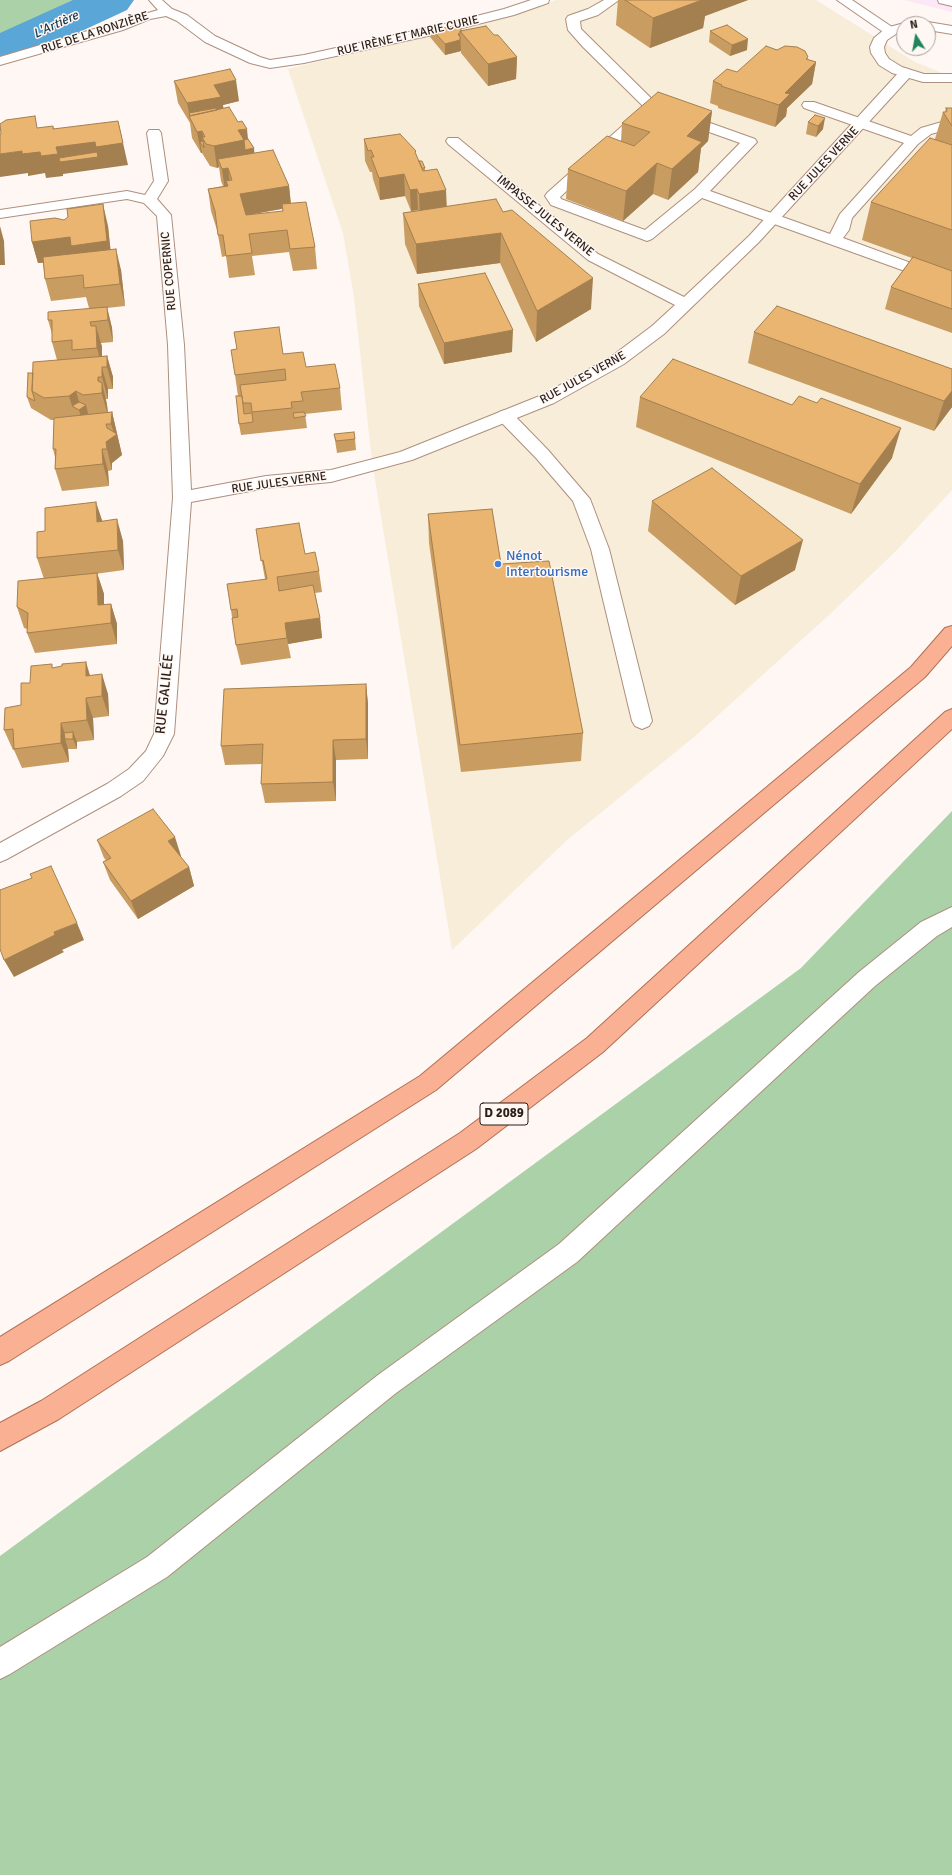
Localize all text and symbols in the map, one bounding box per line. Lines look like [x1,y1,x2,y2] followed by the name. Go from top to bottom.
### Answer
[31,8,81,42] water label: L'Artière
[40,9,150,57] street label: RUE DE LA RONZIÈRE
[336,13,480,59] street label: RUE IRÈNE ET MARIE CURIE
[896,16,936,56] north arrow
[909,18,919,32] text: N
[786,124,862,204] street label: RUE JULES VERNE
[493,172,597,260] street label: IMPASSE JULES VERNE
[158,231,180,311] street label: RUE COPERNIC
[538,348,628,408] street label: RUE JULES VERNE
[230,469,328,497] street label: RUE JULES VERNE
[506,548,588,580] place label: Nénot Intertourisme
[493,559,503,569] marker: Nénot Intertourisme
[152,653,178,735] street label: RUE GALILÉE
[480,1103,528,1125] road number: D 2089

